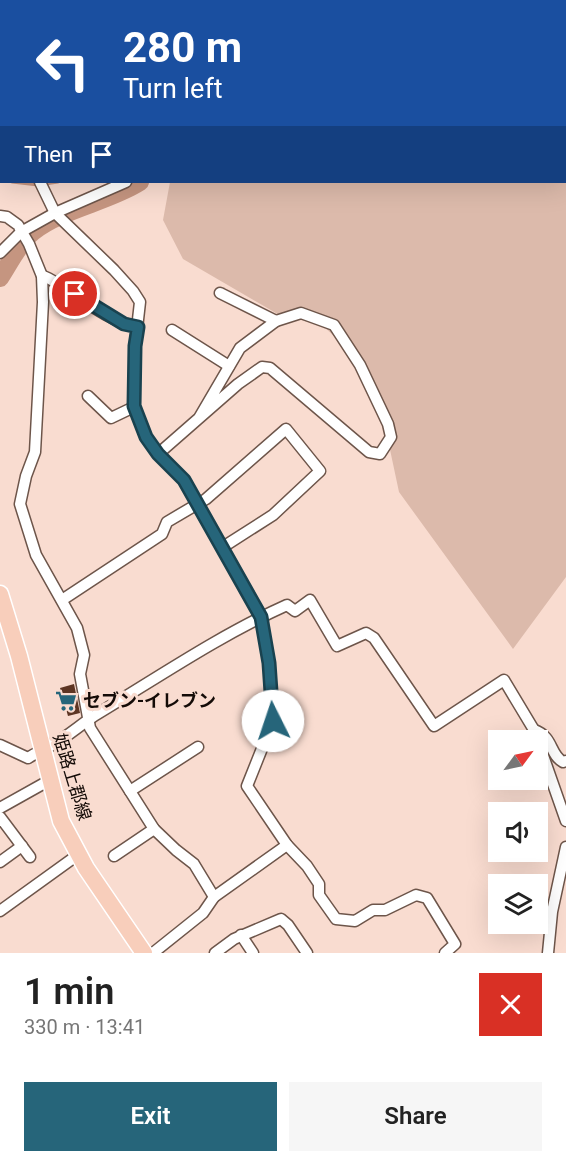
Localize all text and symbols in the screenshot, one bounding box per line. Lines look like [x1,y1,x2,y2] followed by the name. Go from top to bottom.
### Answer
[123,23,242,72] text: 280 m
[24,24,102,102] icon: left
[123,73,223,105] text: Turn left
[85,138,118,171] icon: arrive
[24,142,73,167] text: Then
[49,268,100,319] pin
[58,277,91,310] icon: arrive
[54,689,78,713] supermarket icon: セブン-イレブン
[241,689,305,753] position arrow
[83,690,216,711] place label: セブン-イレブン
[488,730,548,790] north arrow
[488,730,548,934] map controls
[49,731,96,823] street label: 姫路上郡線
[488,802,548,862] button: sound
[488,874,548,934] button: layers
[24,971,114,1013] text: 1 min
[479,973,542,1036] button: close
[24,1015,145,1039] text: 330 m · 13:41
[24,1082,277,1151] button: Exit
[289,1082,542,1151] button: Share

